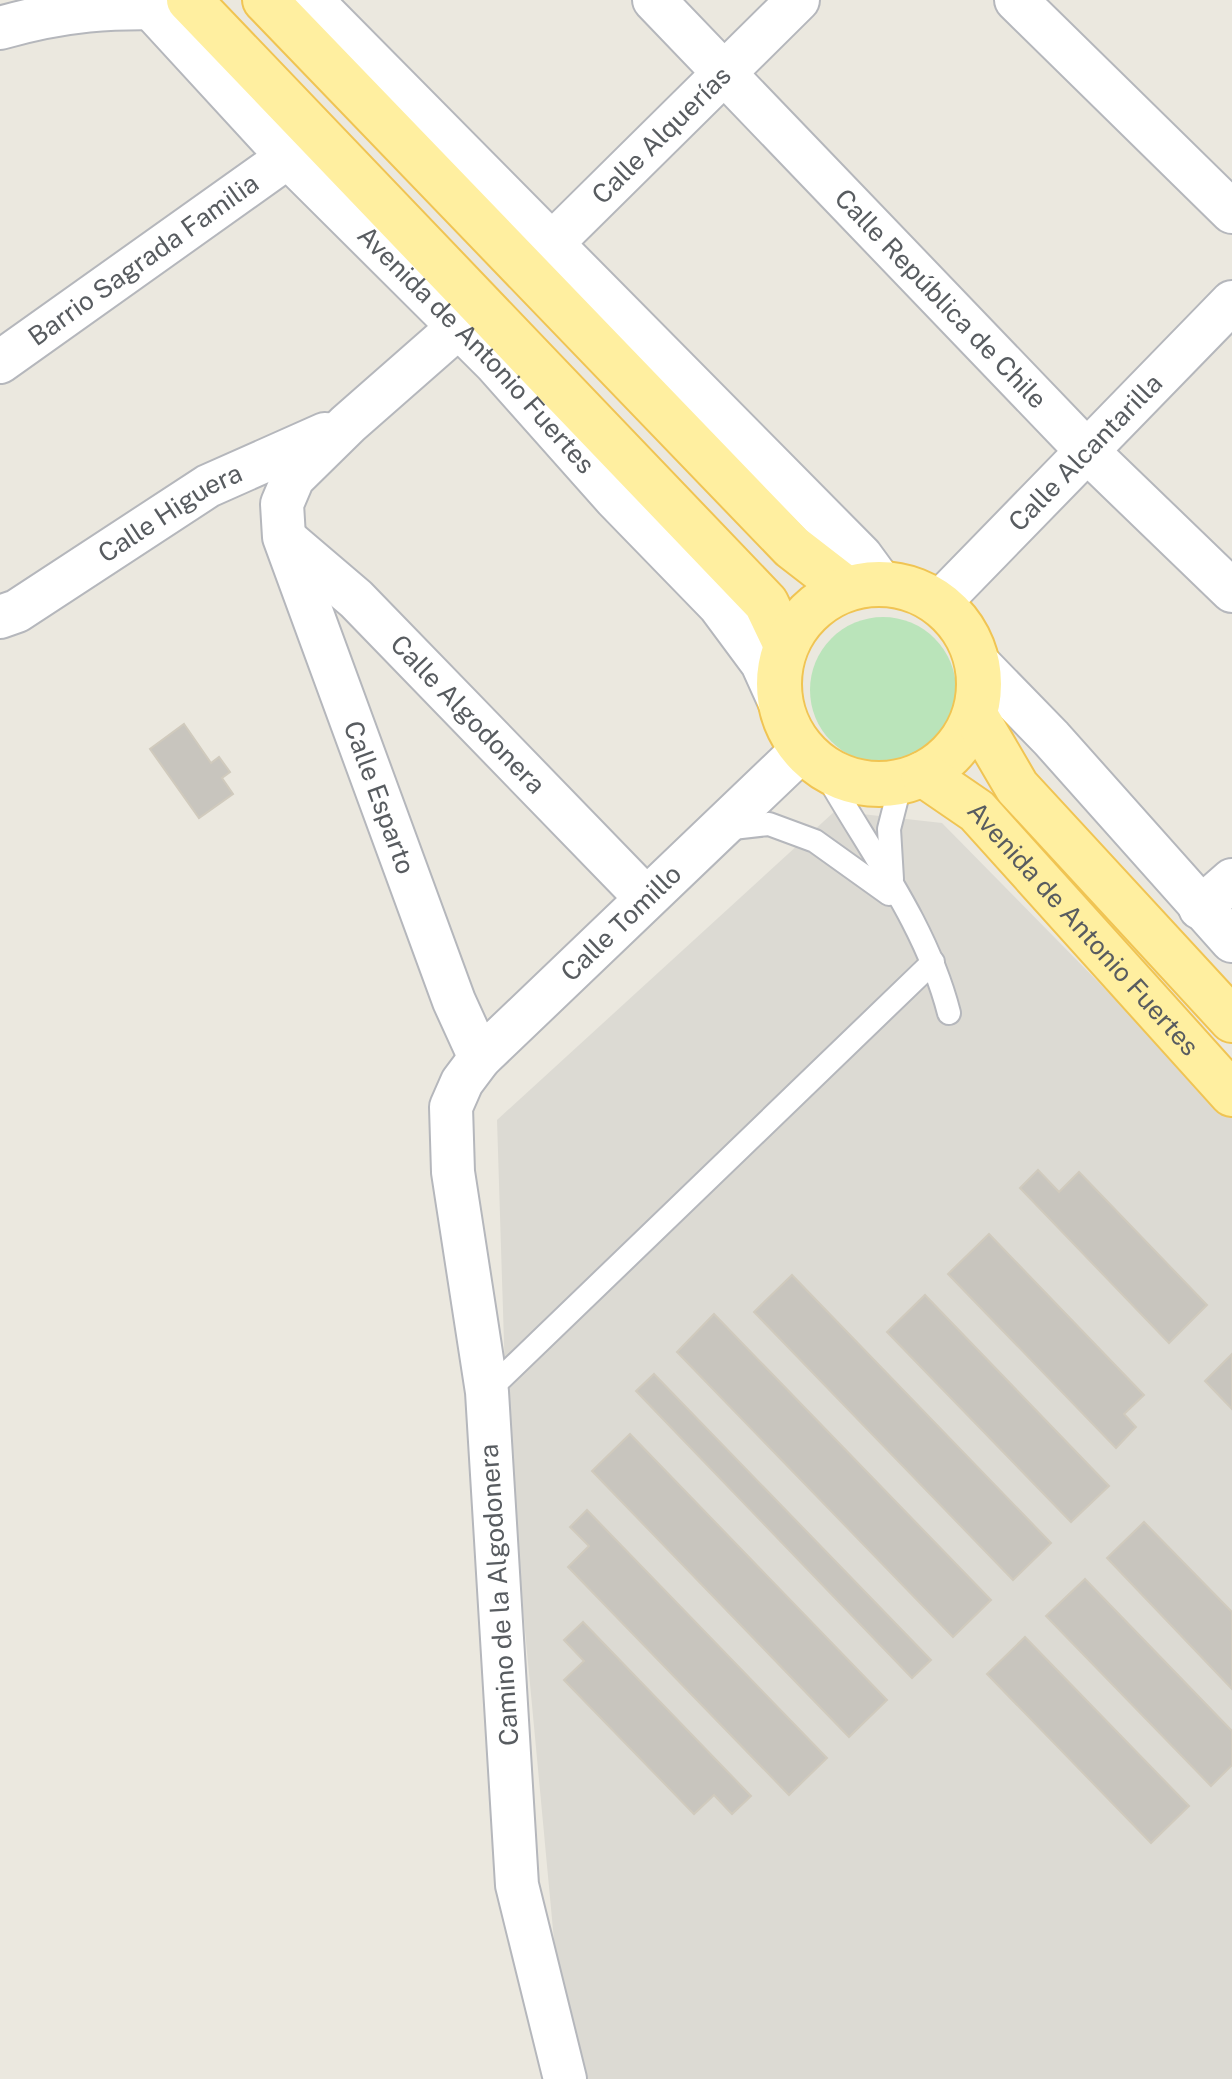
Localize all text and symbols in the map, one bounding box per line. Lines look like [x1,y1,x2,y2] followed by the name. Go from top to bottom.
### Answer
[585,59,737,210] street label: Calle Alquerías
[22,167,264,352] street label: Barrio Sagrada Familia
[829,182,1053,414] street label: Calle República de Chile
[351,219,602,480] street label: Avenida de Antonio Fuertes
[1002,367,1168,537] street label: Calle Alcantarilla
[92,457,247,569] street label: Calle Higuera
[384,628,552,800] street label: Calle Algodonera
[338,716,422,878] street label: Calle Esparto
[961,795,1206,1062] street label: Avenida de Antonio Fuertes
[554,858,687,987] street label: Calle Tomillo
[472,1443,525,1747] street label: Camino de la Algodonera

